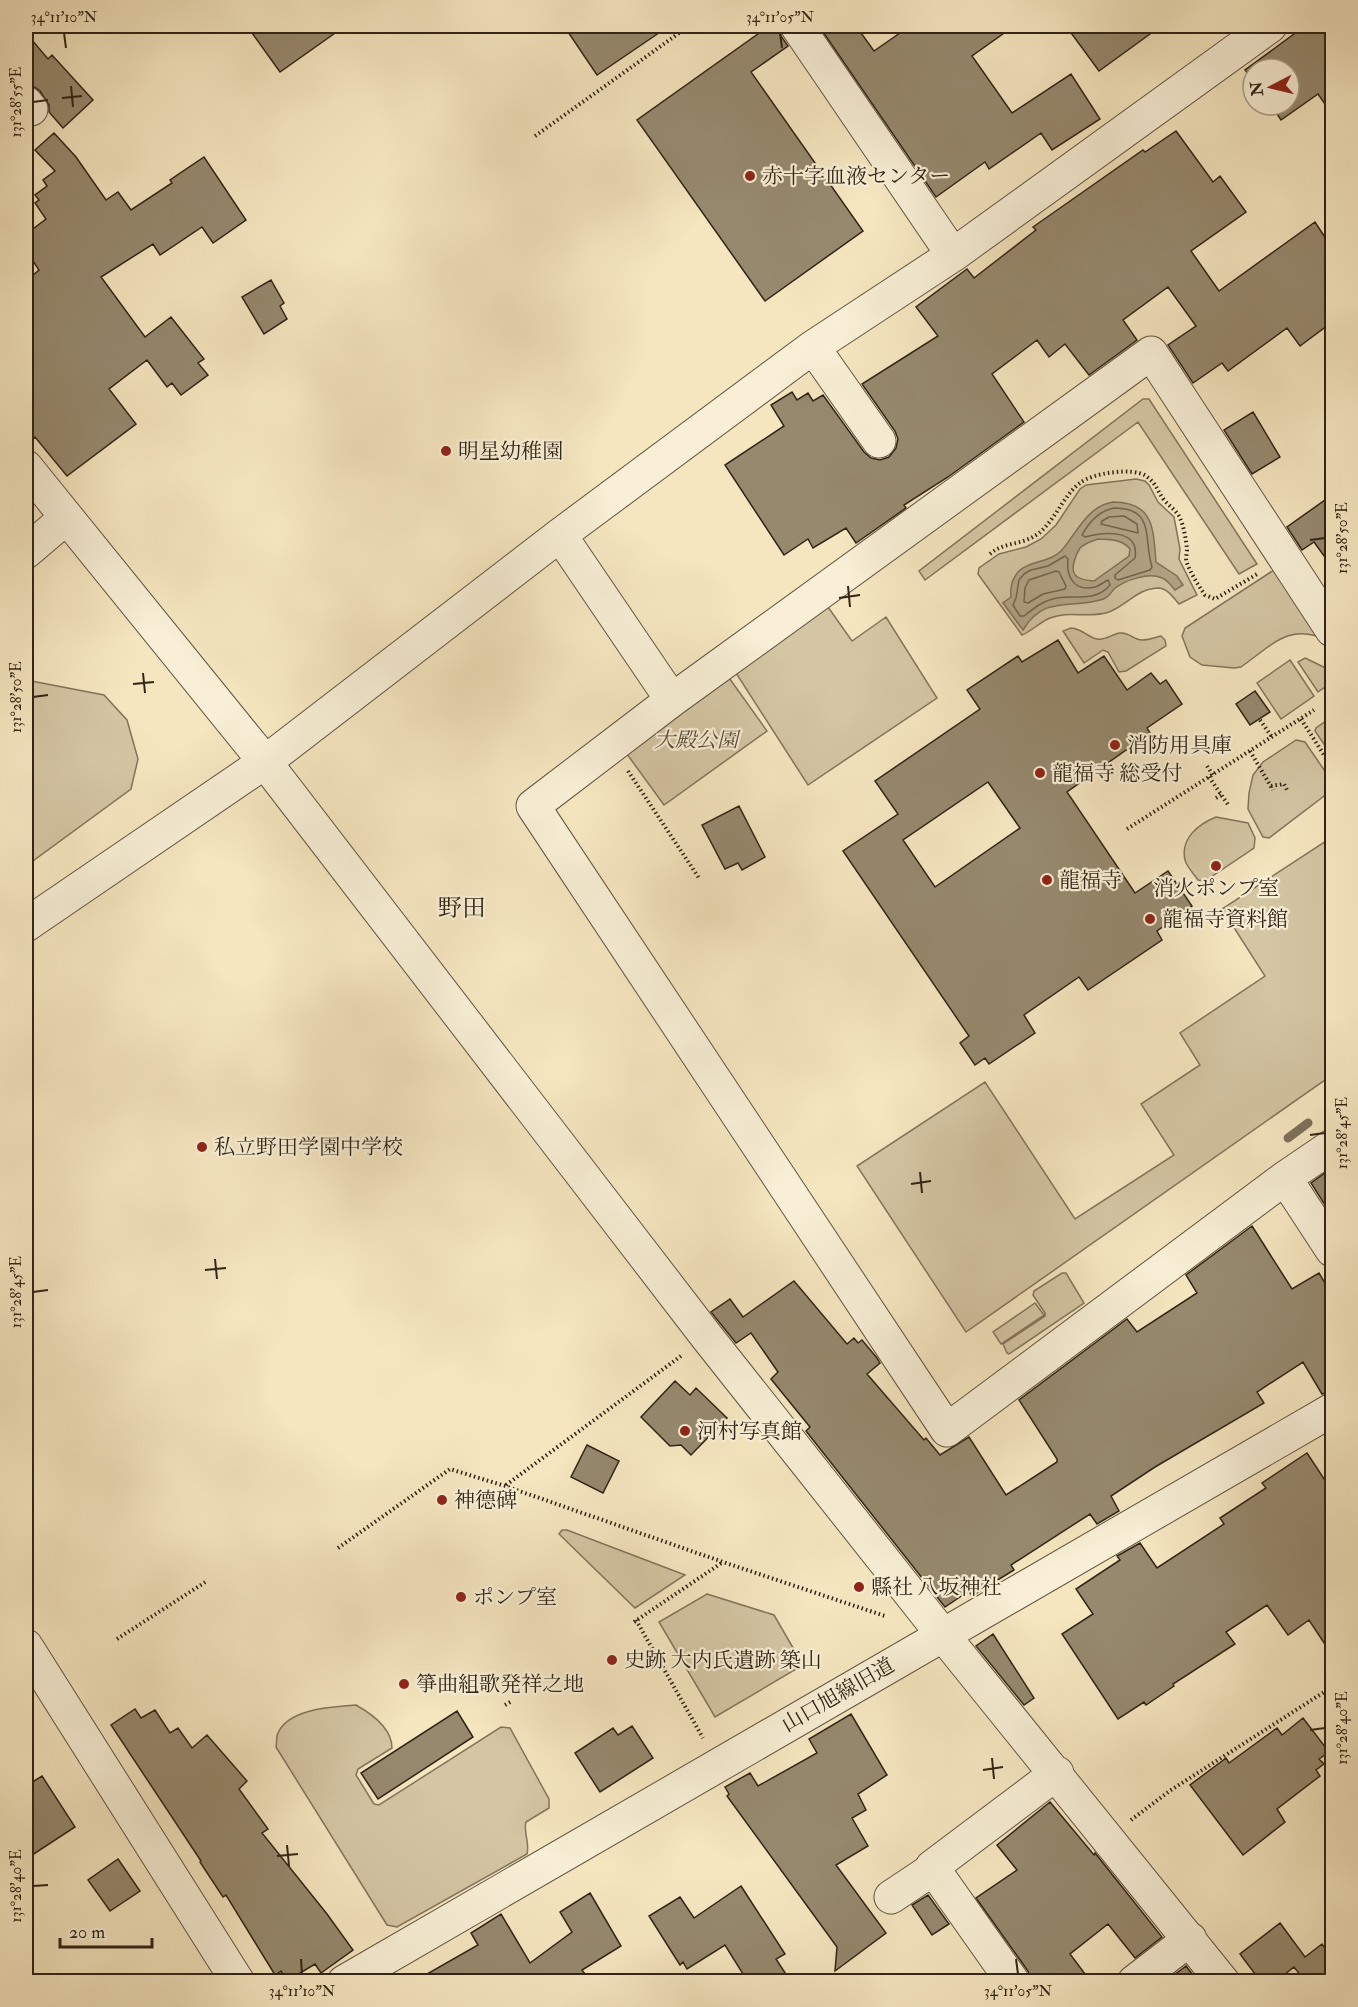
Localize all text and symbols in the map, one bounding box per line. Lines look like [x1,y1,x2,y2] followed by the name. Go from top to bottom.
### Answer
[31,8,98,27] text: 34°11'10"N
[746,8,815,27] text: 34°11'05"N
[1241,57,1301,117] north arrow
[7,66,26,137] text: 131°28'55"E
[1246,80,1268,98] text: N
[762,163,950,190] place label: 赤十字血液センター
[743,169,757,183] marker: 赤十字血液センター
[458,438,563,465] place label: 明星幼稚園
[439,444,453,458] marker: 明星幼稚園
[1333,502,1352,574] text: 131°28'50"E
[7,661,26,733] text: 131°28'50"E
[654,727,741,754] park label: 大殿公園
[1127,732,1232,759] place label: 消防用具庫
[1108,738,1122,752] marker: 消防用具庫
[1052,760,1182,787] place label: 龍福寺 総受付
[1033,766,1047,780] marker: 龍福寺 総受付
[1209,859,1223,873] marker: 消火ポンプ室
[1059,867,1122,894] place label: 龍福寺
[1040,873,1054,887] marker: 龍福寺
[1153,875,1279,902] place label: 消火ポンプ室
[438,893,486,924] district label: 野田
[1162,906,1288,933] place label: 龍福寺資料館
[1143,912,1157,926] marker: 龍福寺資料館
[1333,1097,1352,1169] text: 131°28'45"E
[214,1134,403,1161] place label: 私立野田学園中学校
[195,1140,209,1154] marker: 私立野田学園中学校
[7,1256,26,1328] text: 131°28'45"E
[697,1418,802,1445] place label: 河村写真館
[678,1424,692,1438] marker: 河村写真館
[454,1487,517,1514] place label: 神德碑
[435,1493,449,1507] marker: 神德碑
[871,1574,1001,1601] place label: 縣社 八坂神社
[852,1580,866,1594] marker: 縣社 八坂神社
[473,1584,557,1611] place label: ポンプ室
[454,1590,468,1604] marker: ポンプ室
[624,1647,822,1674] place label: 史跡 大内氏遺跡 築山
[777,1652,899,1738] street label: 山口旭線旧道
[605,1653,619,1667] marker: 史跡 大内氏遺跡 築山
[416,1671,584,1698] place label: 箏曲組歌発祥之地
[397,1677,411,1691] marker: 箏曲組歌発祥之地
[1333,1691,1352,1765] text: 131°28'40"E
[7,1849,26,1923] text: 131°28'40"E
[60,1911,152,1949] scale bar
[69,1921,105,1944] text: 20 m
[269,1982,336,2001] text: 34°11'10"N
[984,1982,1053,2001] text: 34°11'05"N

